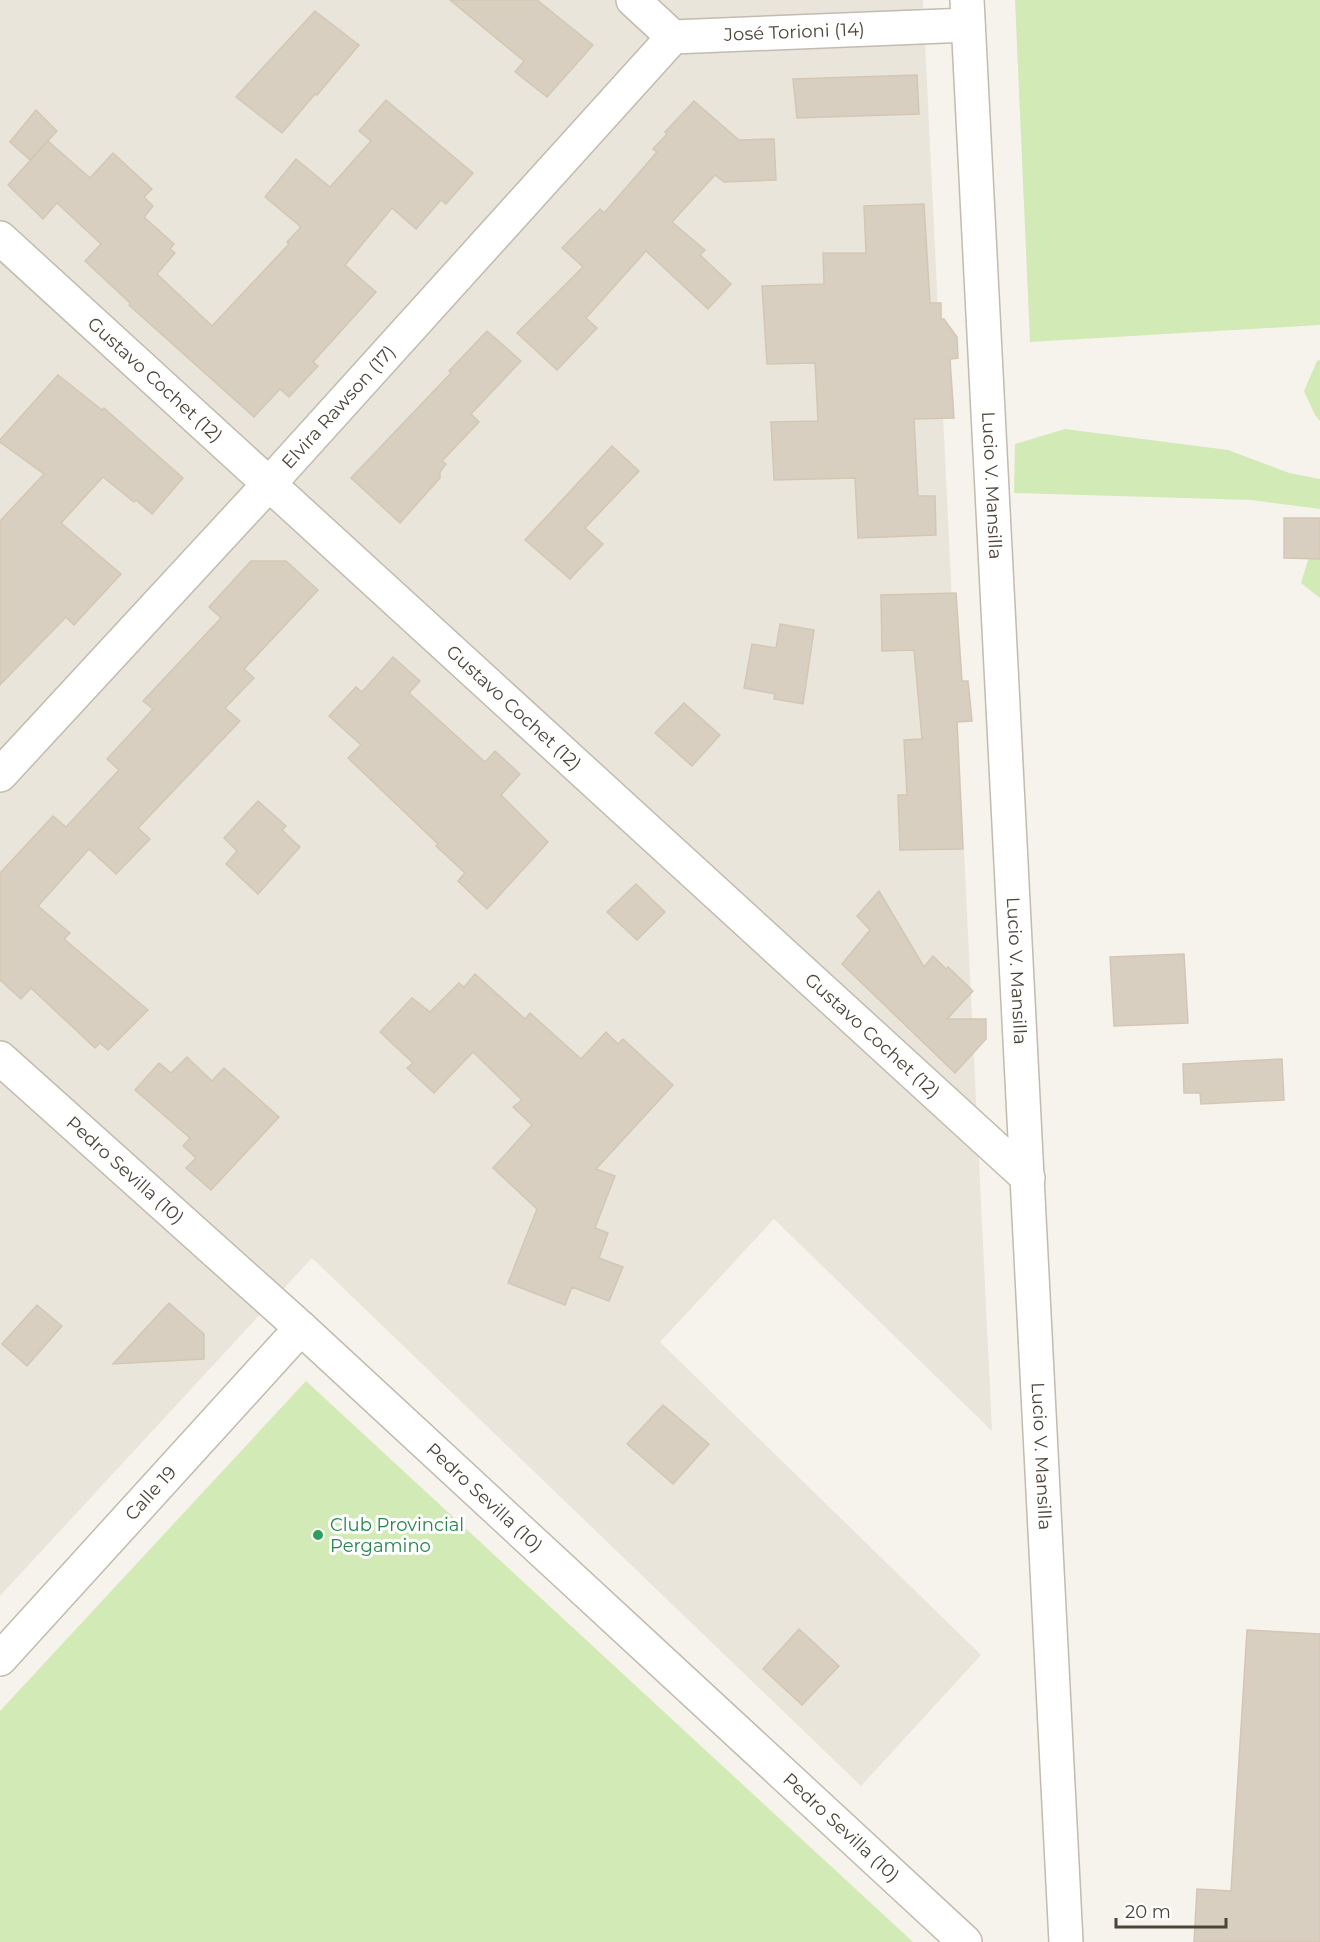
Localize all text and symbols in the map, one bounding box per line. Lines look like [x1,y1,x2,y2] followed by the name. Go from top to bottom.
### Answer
[723,18,865,46] street label: José Torioni (14)
[83,312,227,447] street label: Gustavo Cochet (12)
[277,341,400,473] street label: Elvira Rawson (17)
[977,411,1006,560] street label: Lucio V. Mansilla
[442,640,586,775] street label: Gustavo Cochet (12)
[1002,896,1031,1045] street label: Lucio V. Mansilla
[800,968,944,1103] street label: Gustavo Cochet (12)
[62,1112,188,1229] street label: Pedro Sevilla (10)
[1026,1382,1056,1531] street label: Lucio V. Mansilla
[422,1438,547,1557] street label: Pedro Sevilla (10)
[120,1461,181,1525] street label: Calle 19
[330,1514,464,1557] place label: Club Provincial Pergamino
[311,1528,325,1542] marker: Club Provincial Pergamino
[778,1768,904,1887] street label: Pedro Sevilla (10)
[1116,1891,1226,1929] scale bar
[1125,1901,1171,1923] text: 20 m

